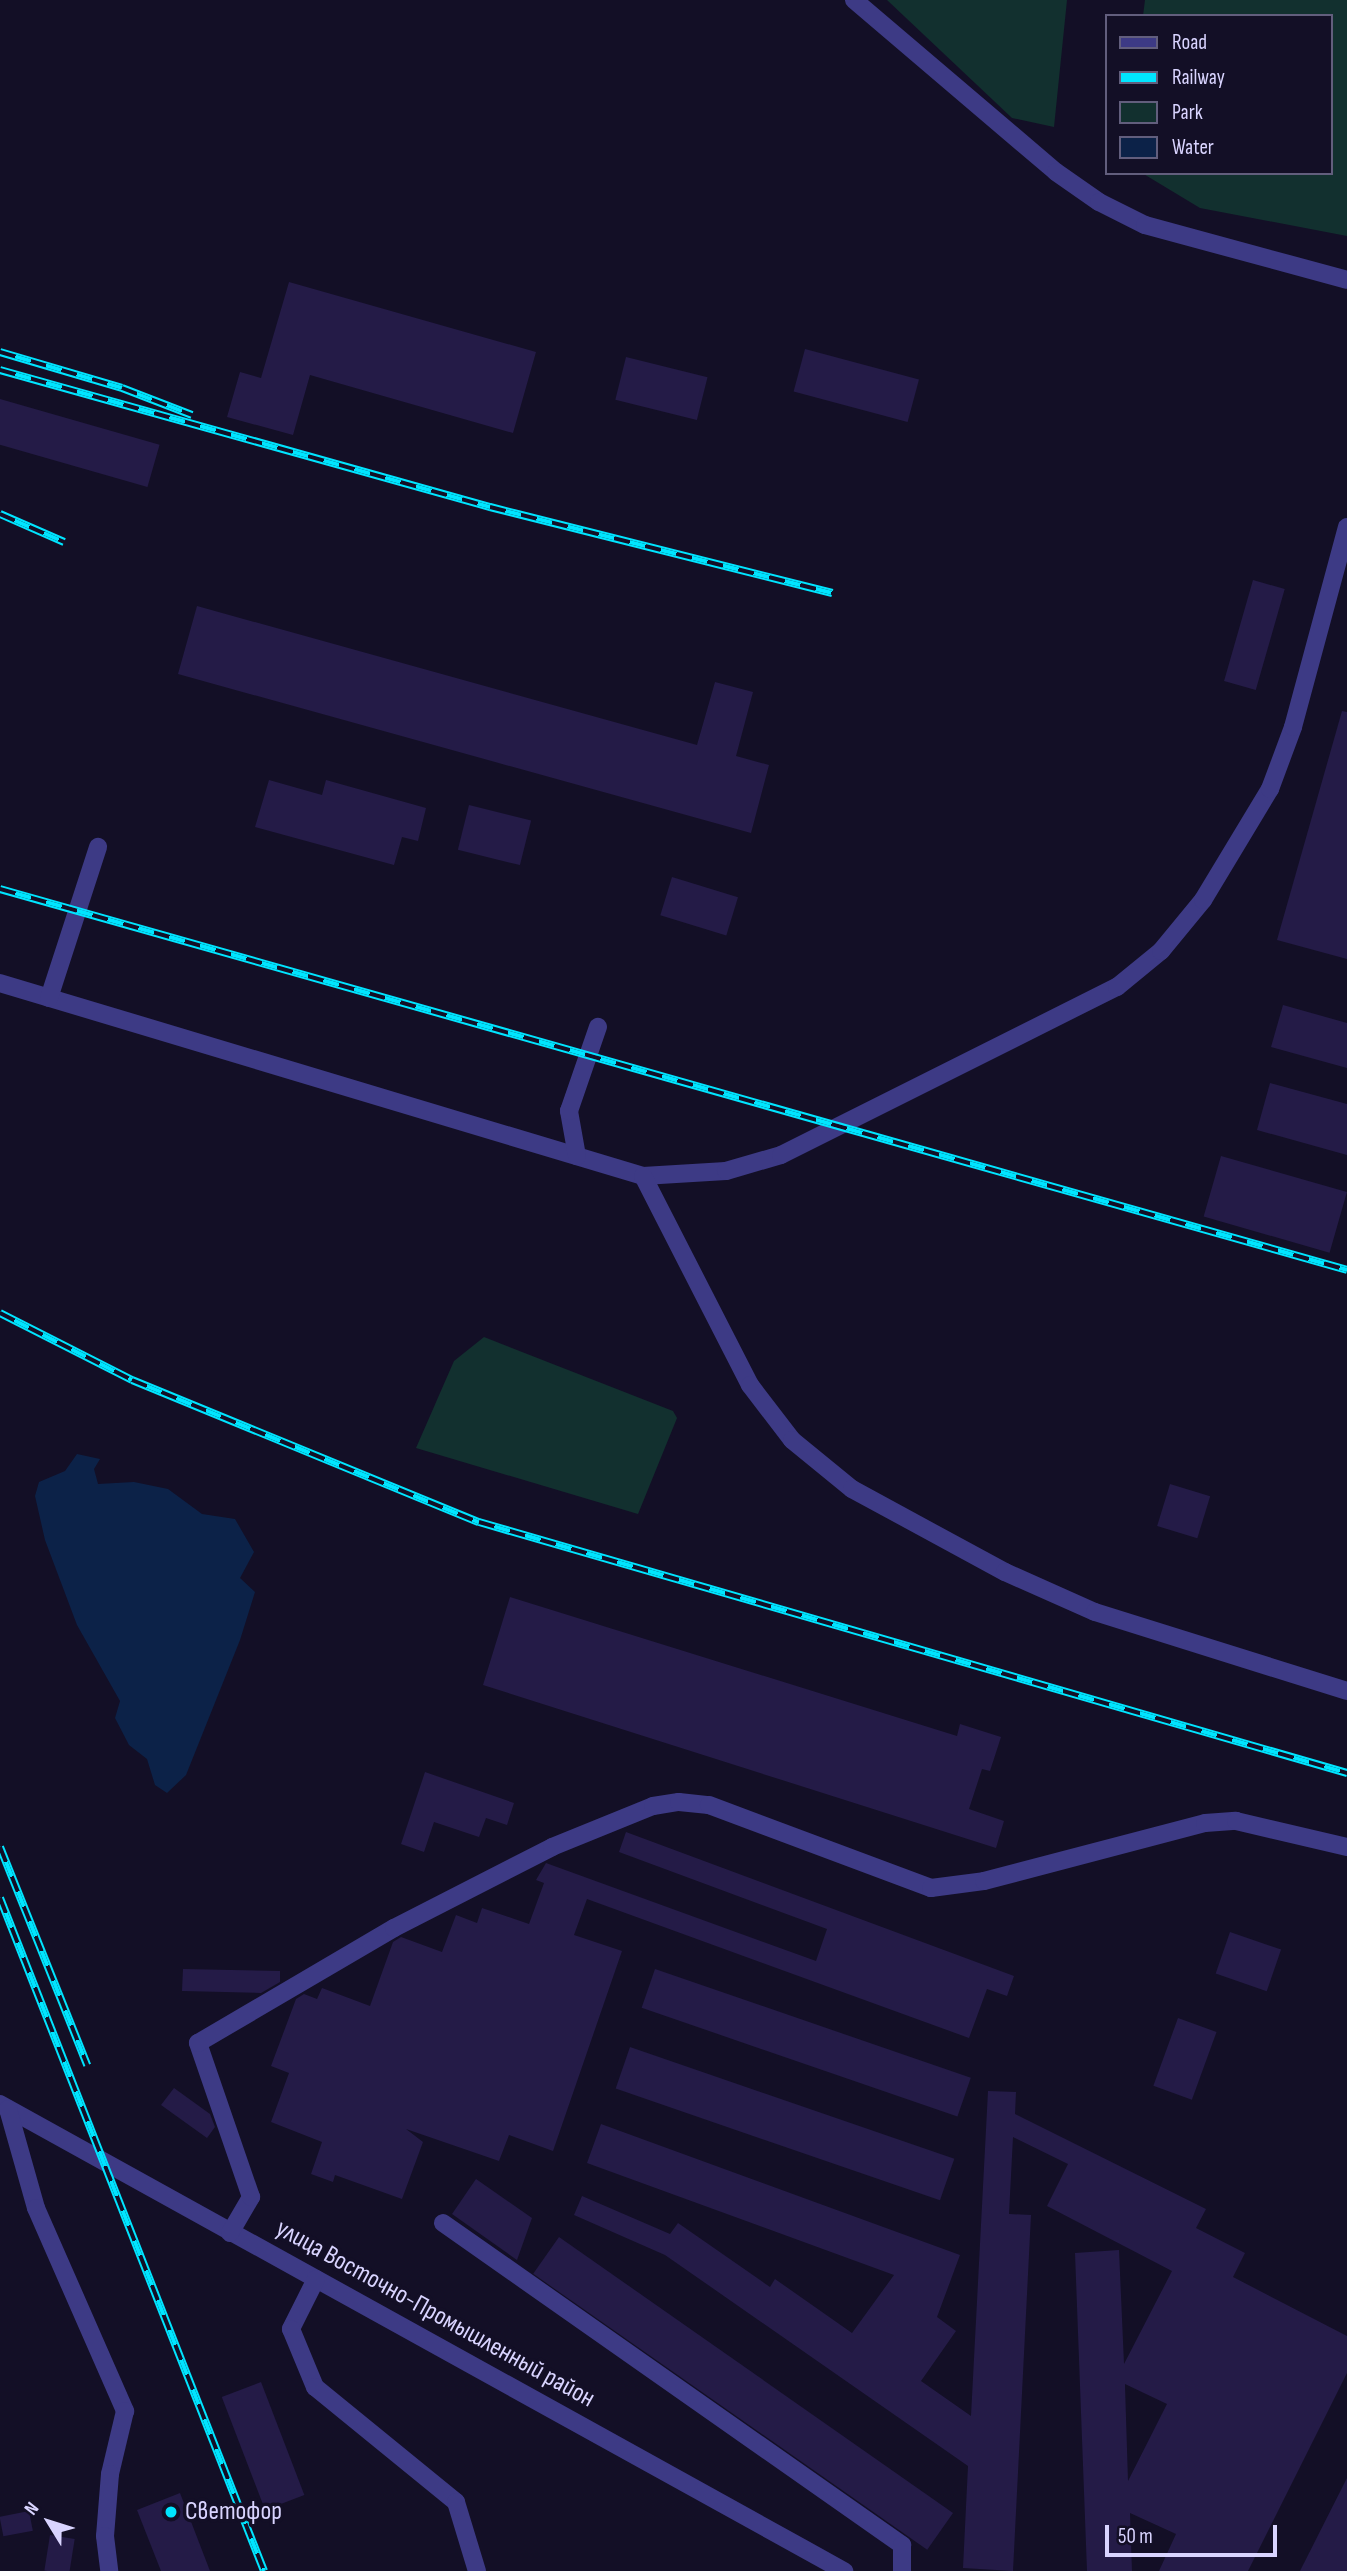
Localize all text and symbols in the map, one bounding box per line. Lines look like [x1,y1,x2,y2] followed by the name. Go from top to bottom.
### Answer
[1106,14,1333,175] legend
[1172,30,1207,55] text: Road
[1172,65,1225,90] text: Railway
[1172,100,1203,125] text: Park
[1172,135,1214,160] text: Water
[270,2213,600,2415] street label: улица Восточно-Промышленный район
[14,2487,84,2557] north arrow
[185,2496,282,2528] place label: Светофор
[20,2498,44,2520] text: N
[163,2504,179,2520] marker: Светофор
[1109,2512,1280,2556] scale bar
[1118,2524,1153,2549] text: 50 m

